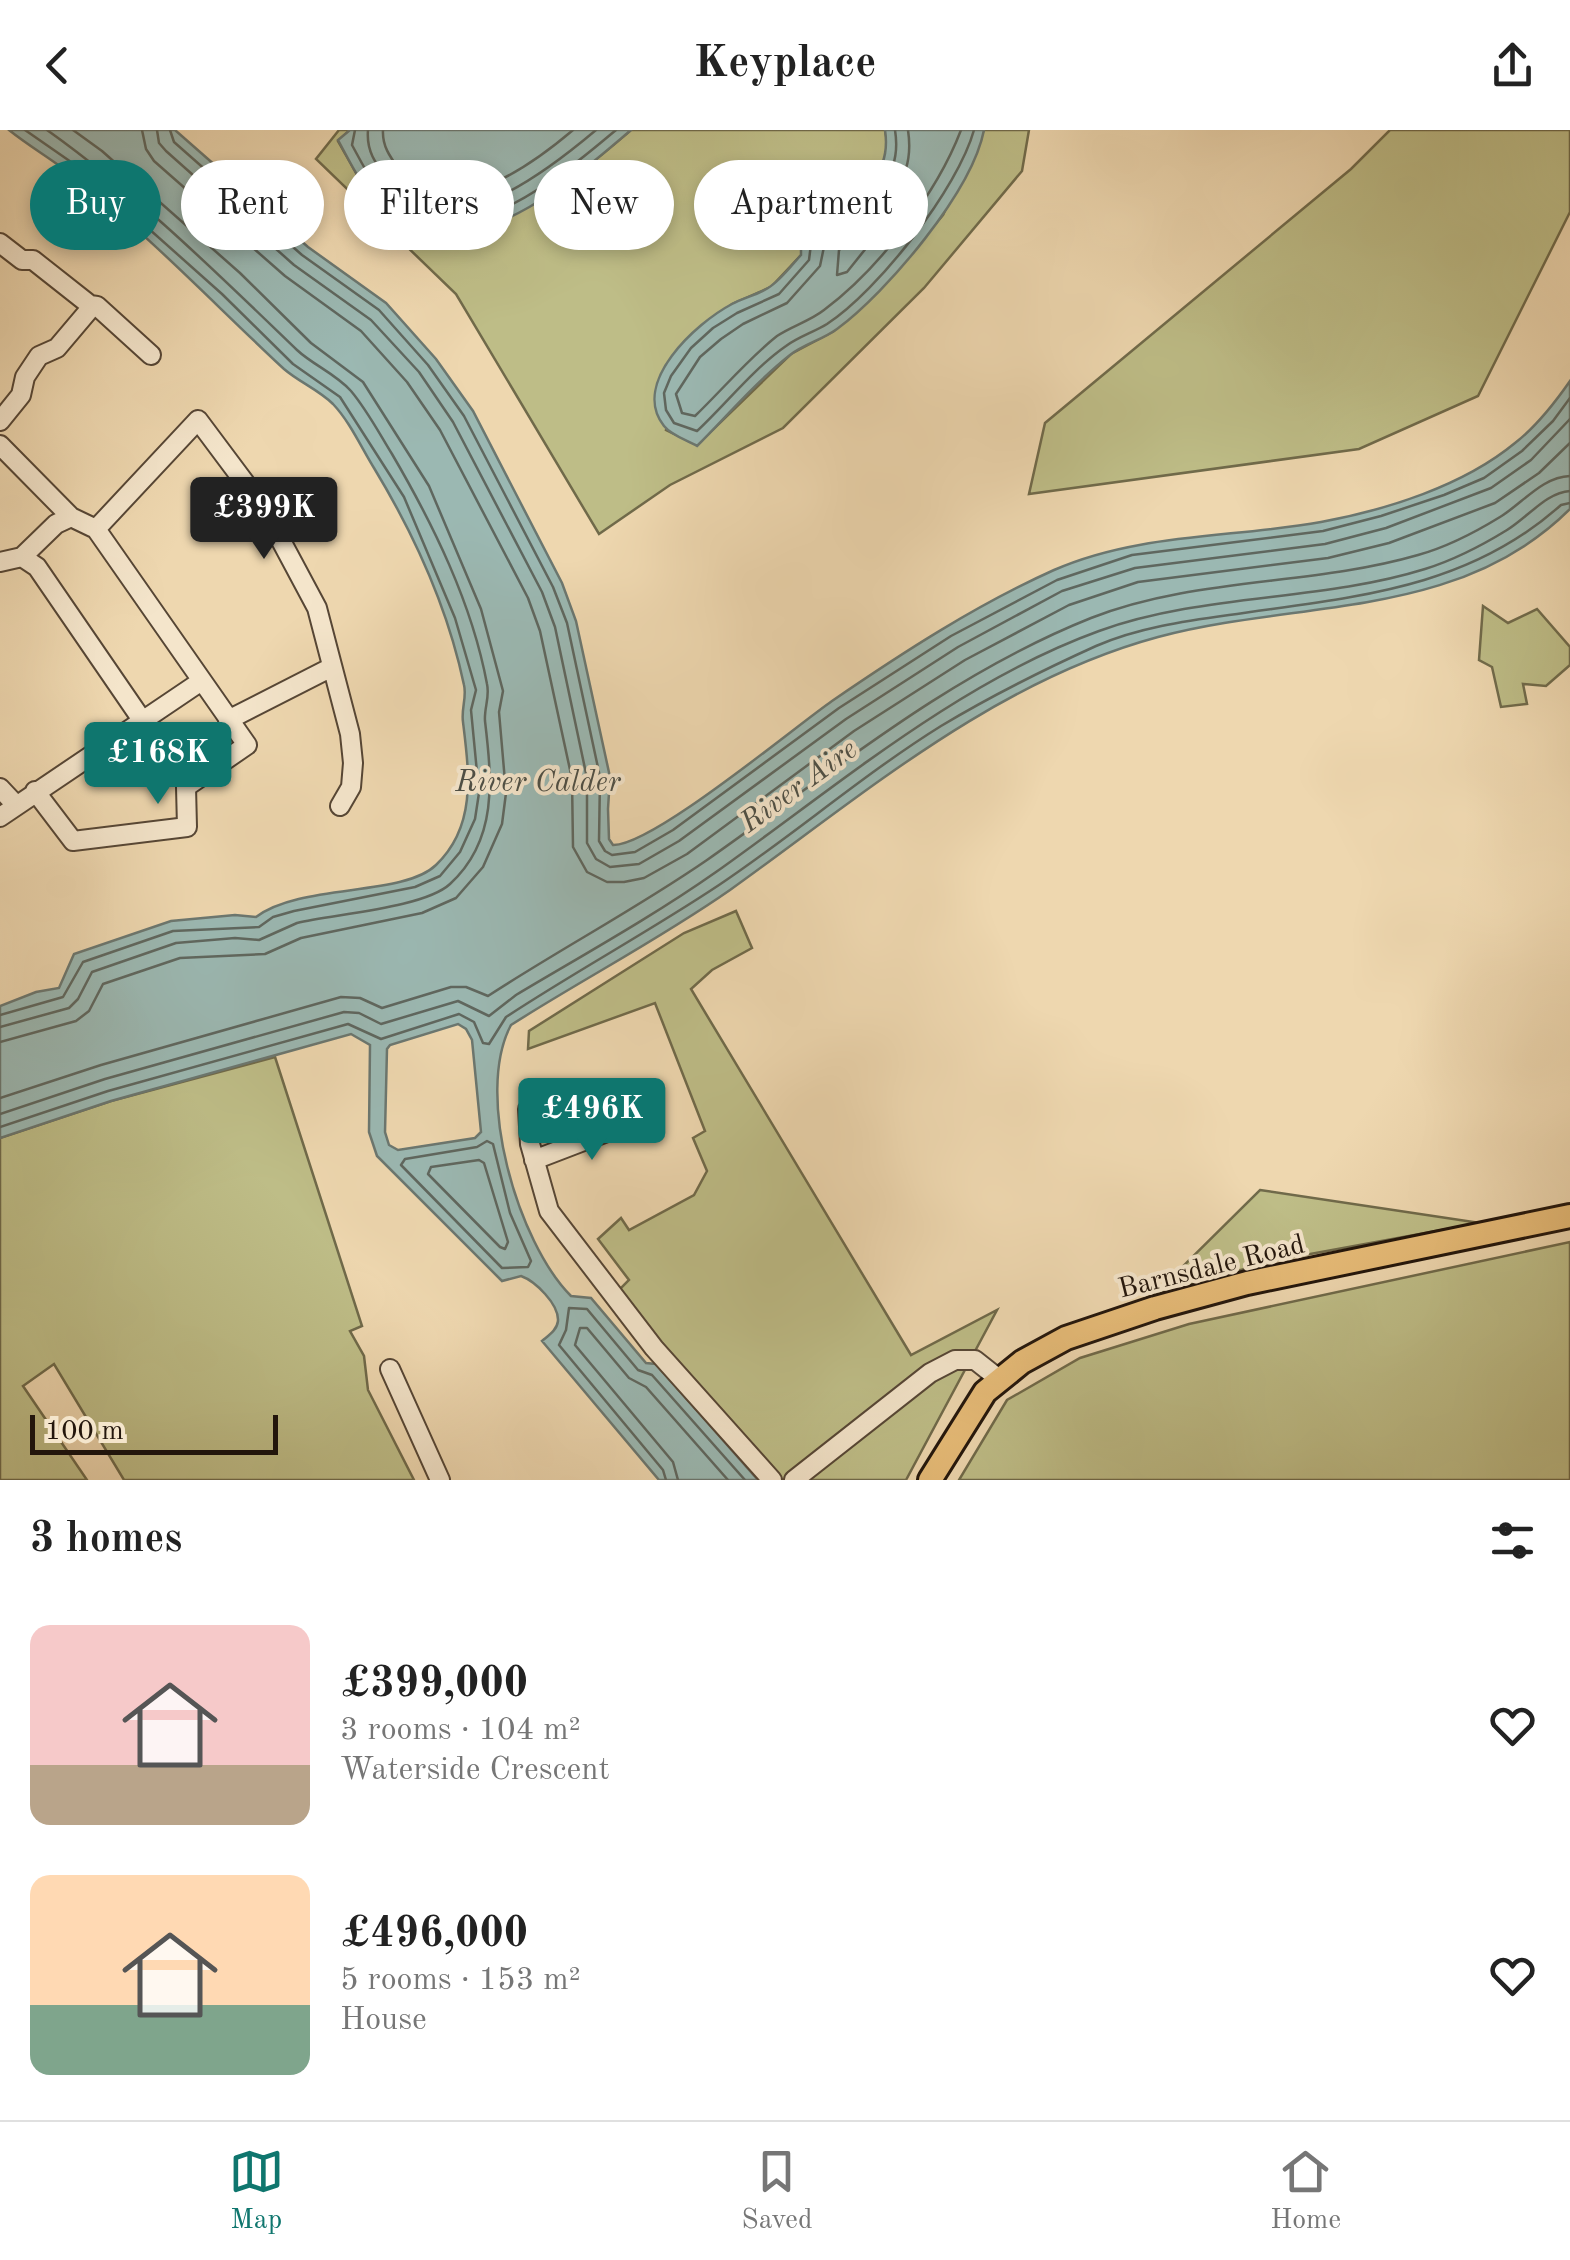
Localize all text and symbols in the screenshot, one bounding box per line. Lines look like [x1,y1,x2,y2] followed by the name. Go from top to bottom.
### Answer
[30,38,85,93] icon: back
[1485,38,1540,93] icon: share
[694,42,876,87] text: Keyplace
[30,160,161,250] chip: Buy
[181,160,324,250] chip: Rent
[344,160,514,250] chip: Filters
[534,160,674,250] chip: New
[694,160,928,250] chip: Apartment
[194,477,334,562] pin: £399K
[212,493,316,525] text: £399K
[88,722,228,807] pin: £168K
[734,734,863,839] water label: River Aire
[106,738,210,770] text: £168K
[454,768,622,798] water label: River Calder
[522,1078,662,1163] pin: £496K
[540,1094,644,1126] text: £496K
[1116,1231,1308,1305] street label: Barnsdale Road
[30,1410,278,1454] scale bar
[45,1418,124,1446] text: 100 m
[1485,1513,1540,1568] icon: filters
[30,1519,182,1561] text: 3 homes
[340,1664,528,1706] text: £399,000
[110,1665,230,1785] icon: home
[1485,1698,1540,1753] icon: heart
[340,1715,581,1747] text: 3 rooms · 104 m²
[340,1755,610,1787] text: Waterside Crescent
[340,1914,528,1956] text: £496,000
[110,1915,230,2035] icon: home
[1485,1948,1540,2003] icon: heart
[340,1965,581,1997] text: 5 rooms · 153 m²
[340,2005,427,2037] text: House
[229,2144,284,2239] tab: Map
[741,2144,813,2239] tab: Saved
[1270,2144,1341,2239] tab: Home

